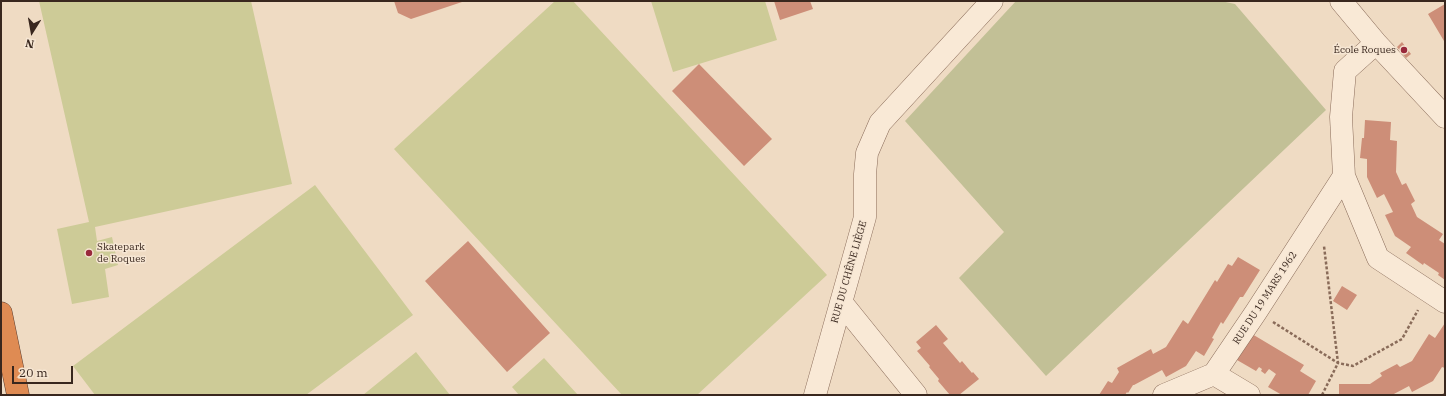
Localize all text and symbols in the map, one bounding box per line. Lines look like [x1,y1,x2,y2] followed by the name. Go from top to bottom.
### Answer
[12,12,52,52] north arrow
[24,36,35,51] text: N
[1334,44,1396,56] place label: École Roques
[1399,45,1409,55] marker: École Roques
[829,219,869,325] street label: RUE DU CHÊNE LIÈGE
[97,241,145,264] place label: Skatepark de Roques
[84,248,94,258] marker: Skatepark de Roques
[1230,249,1300,347] street label: RUE DU 19 MARS 1962
[14,358,75,384] scale bar
[19,365,48,380] text: 20 m

